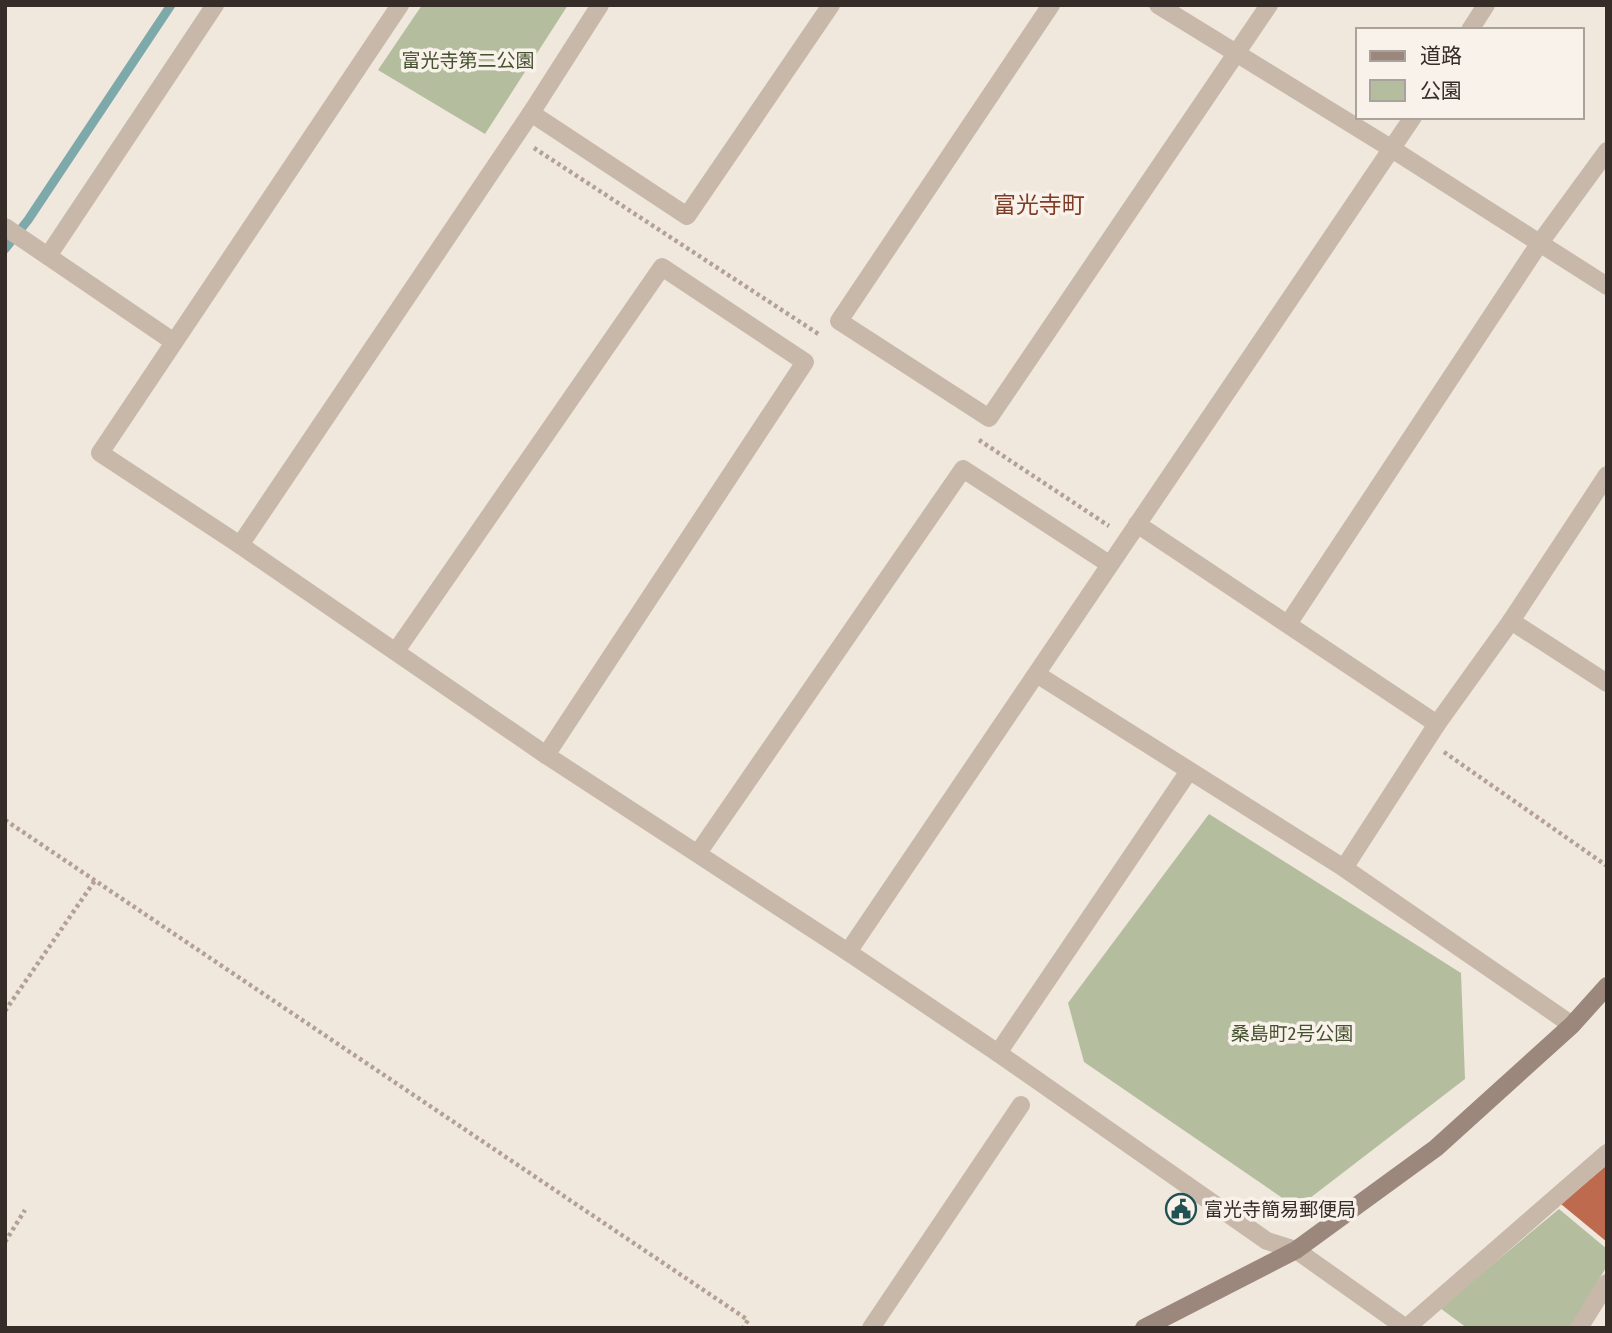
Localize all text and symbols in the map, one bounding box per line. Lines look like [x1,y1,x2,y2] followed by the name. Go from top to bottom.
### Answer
[1356,28,1584,119] legend
[1420,43,1462,69] text: 道路
[401,49,535,72] park label: 富光寺第二公園
[1420,78,1462,104] text: 公園
[993,191,1085,219] district label: 富光寺町
[1231,1022,1353,1045] park label: 桑島町2号公園
[1164,1192,1198,1226] public building icon: 富光寺簡易郵便局
[1204,1198,1356,1221] place label: 富光寺簡易郵便局

